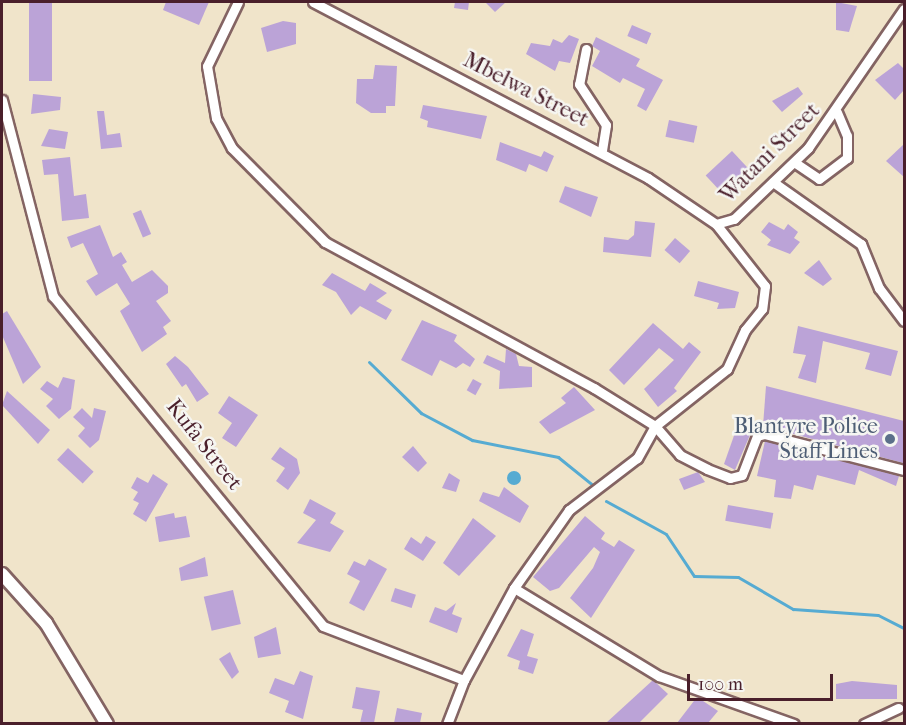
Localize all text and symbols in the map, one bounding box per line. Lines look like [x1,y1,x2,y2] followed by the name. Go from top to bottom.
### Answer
[459,47,593,133] street label: Mbelwa Street
[715,98,825,208] street label: Watani Street
[160,394,248,496] street label: Kufa Street
[734,413,878,464] place label: Blantyre Police Staff Lines
[883,432,897,446] marker: Blantyre Police Staff Lines
[690,662,836,700] scale bar
[698,674,743,695] text: 100 m

